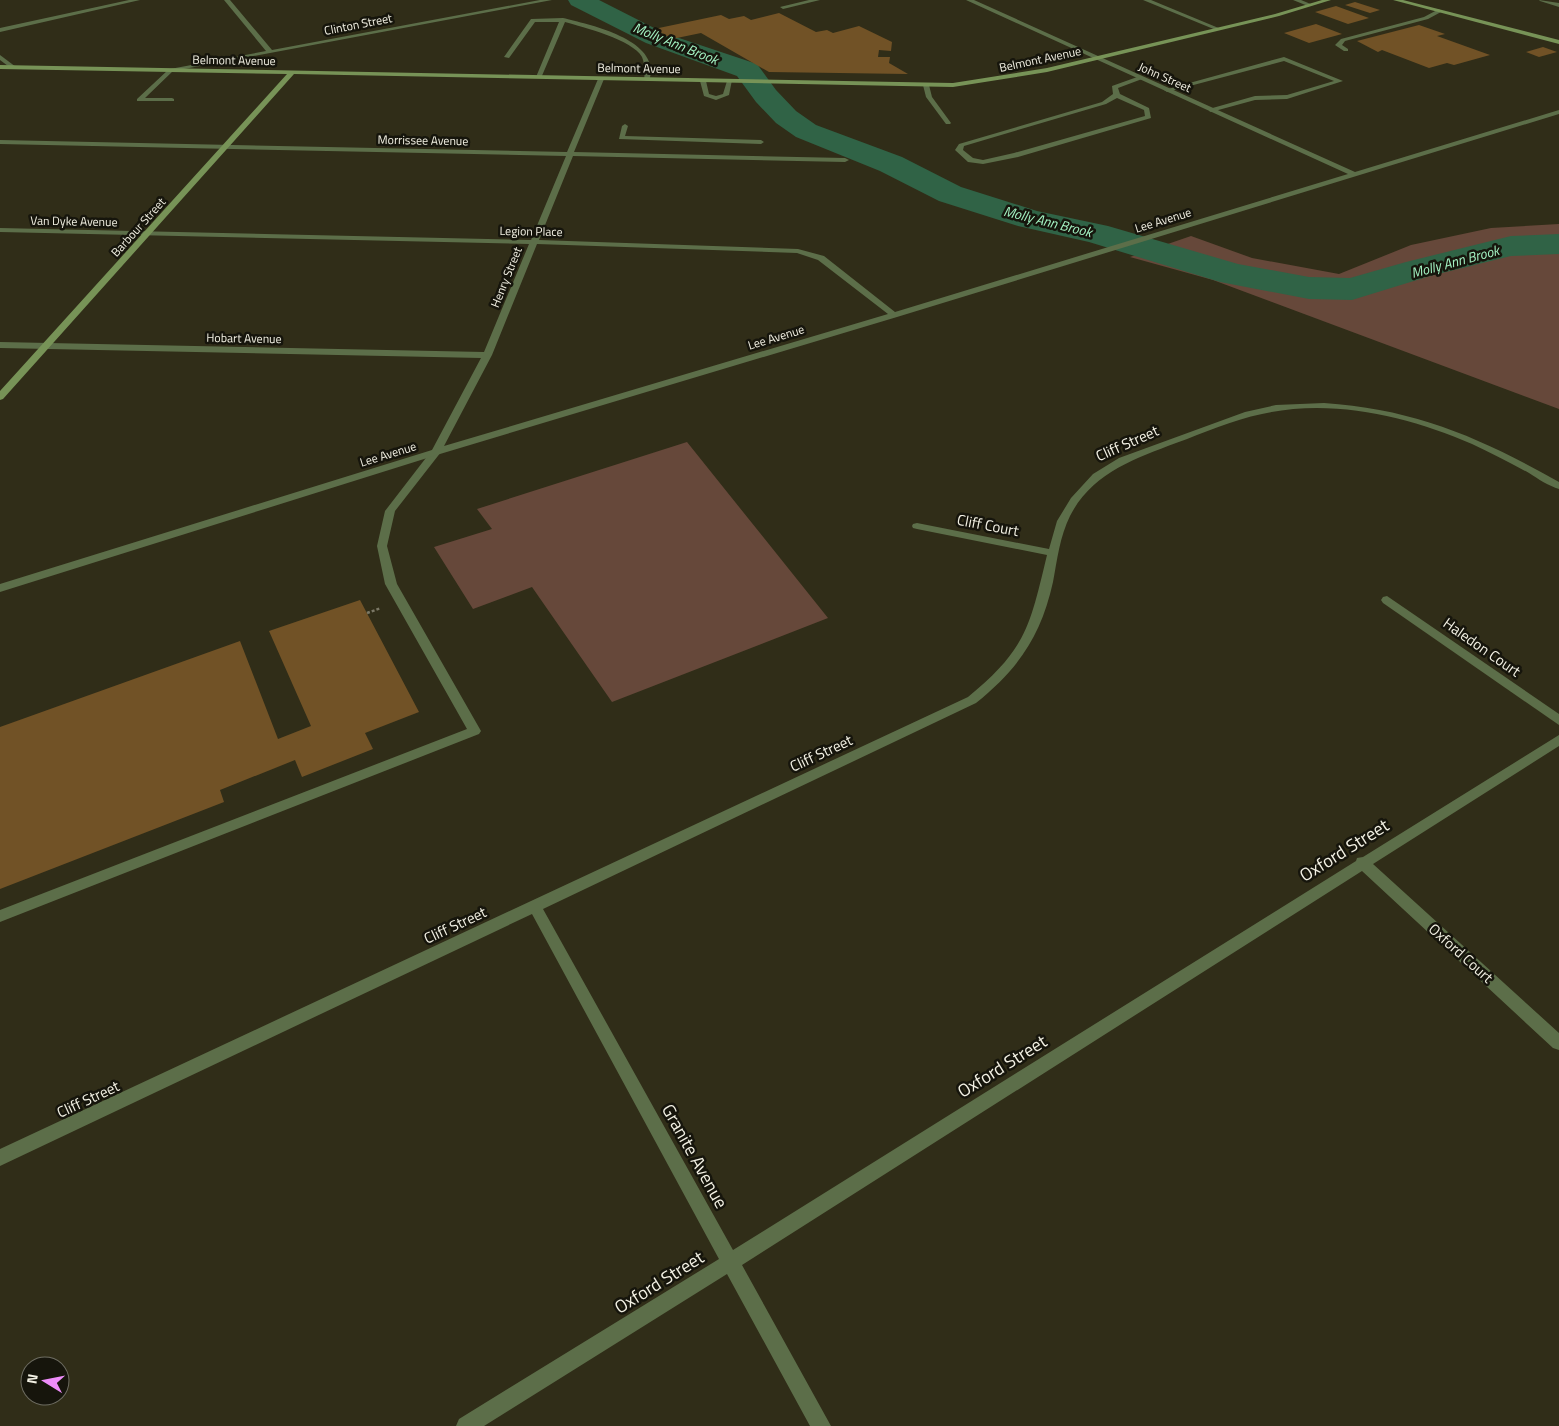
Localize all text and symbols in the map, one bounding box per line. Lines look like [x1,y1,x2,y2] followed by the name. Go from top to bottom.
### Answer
[322,8,394,40] street label: Clinton Street
[630,16,723,70] water label: Molly Ann Brook
[997,41,1083,77] street label: Belmont Avenue
[192,50,276,70] street label: Belmont Avenue
[1135,57,1195,97] street label: John Street
[597,58,681,78] street label: Belmont Avenue
[377,130,469,150] street label: Morrissee Avenue
[106,192,170,261] street label: Barbour Street
[1002,200,1096,243] water label: Molly Ann Brook
[1132,202,1194,238] street label: Lee Avenue
[30,211,118,231] street label: Van Dyke Avenue
[499,221,563,241] street label: Legion Place
[1409,239,1503,283] water label: Molly Ann Brook
[485,243,527,310] street label: Henry Street
[745,319,807,355] street label: Lee Avenue
[206,328,282,348] street label: Hobart Avenue
[1092,419,1163,467] street label: Cliff Street
[357,436,419,472] street label: Lee Avenue
[955,508,1022,542] street label: Cliff Court
[1438,612,1526,683] street label: Haledon Court
[786,728,857,778] street label: Cliff Street
[1294,811,1395,888] street label: Oxford Street
[420,900,491,950] street label: Cliff Street
[1424,918,1499,989] street label: Oxford Court
[952,1027,1053,1104] street label: Oxford Street
[53,1074,124,1124] street label: Cliff Street
[655,1099,735,1213] street label: Granite Avenue
[609,1243,710,1320] street label: Oxford Street
[20,1356,70,1406] north arrow
[21,1372,43,1385] text: N

